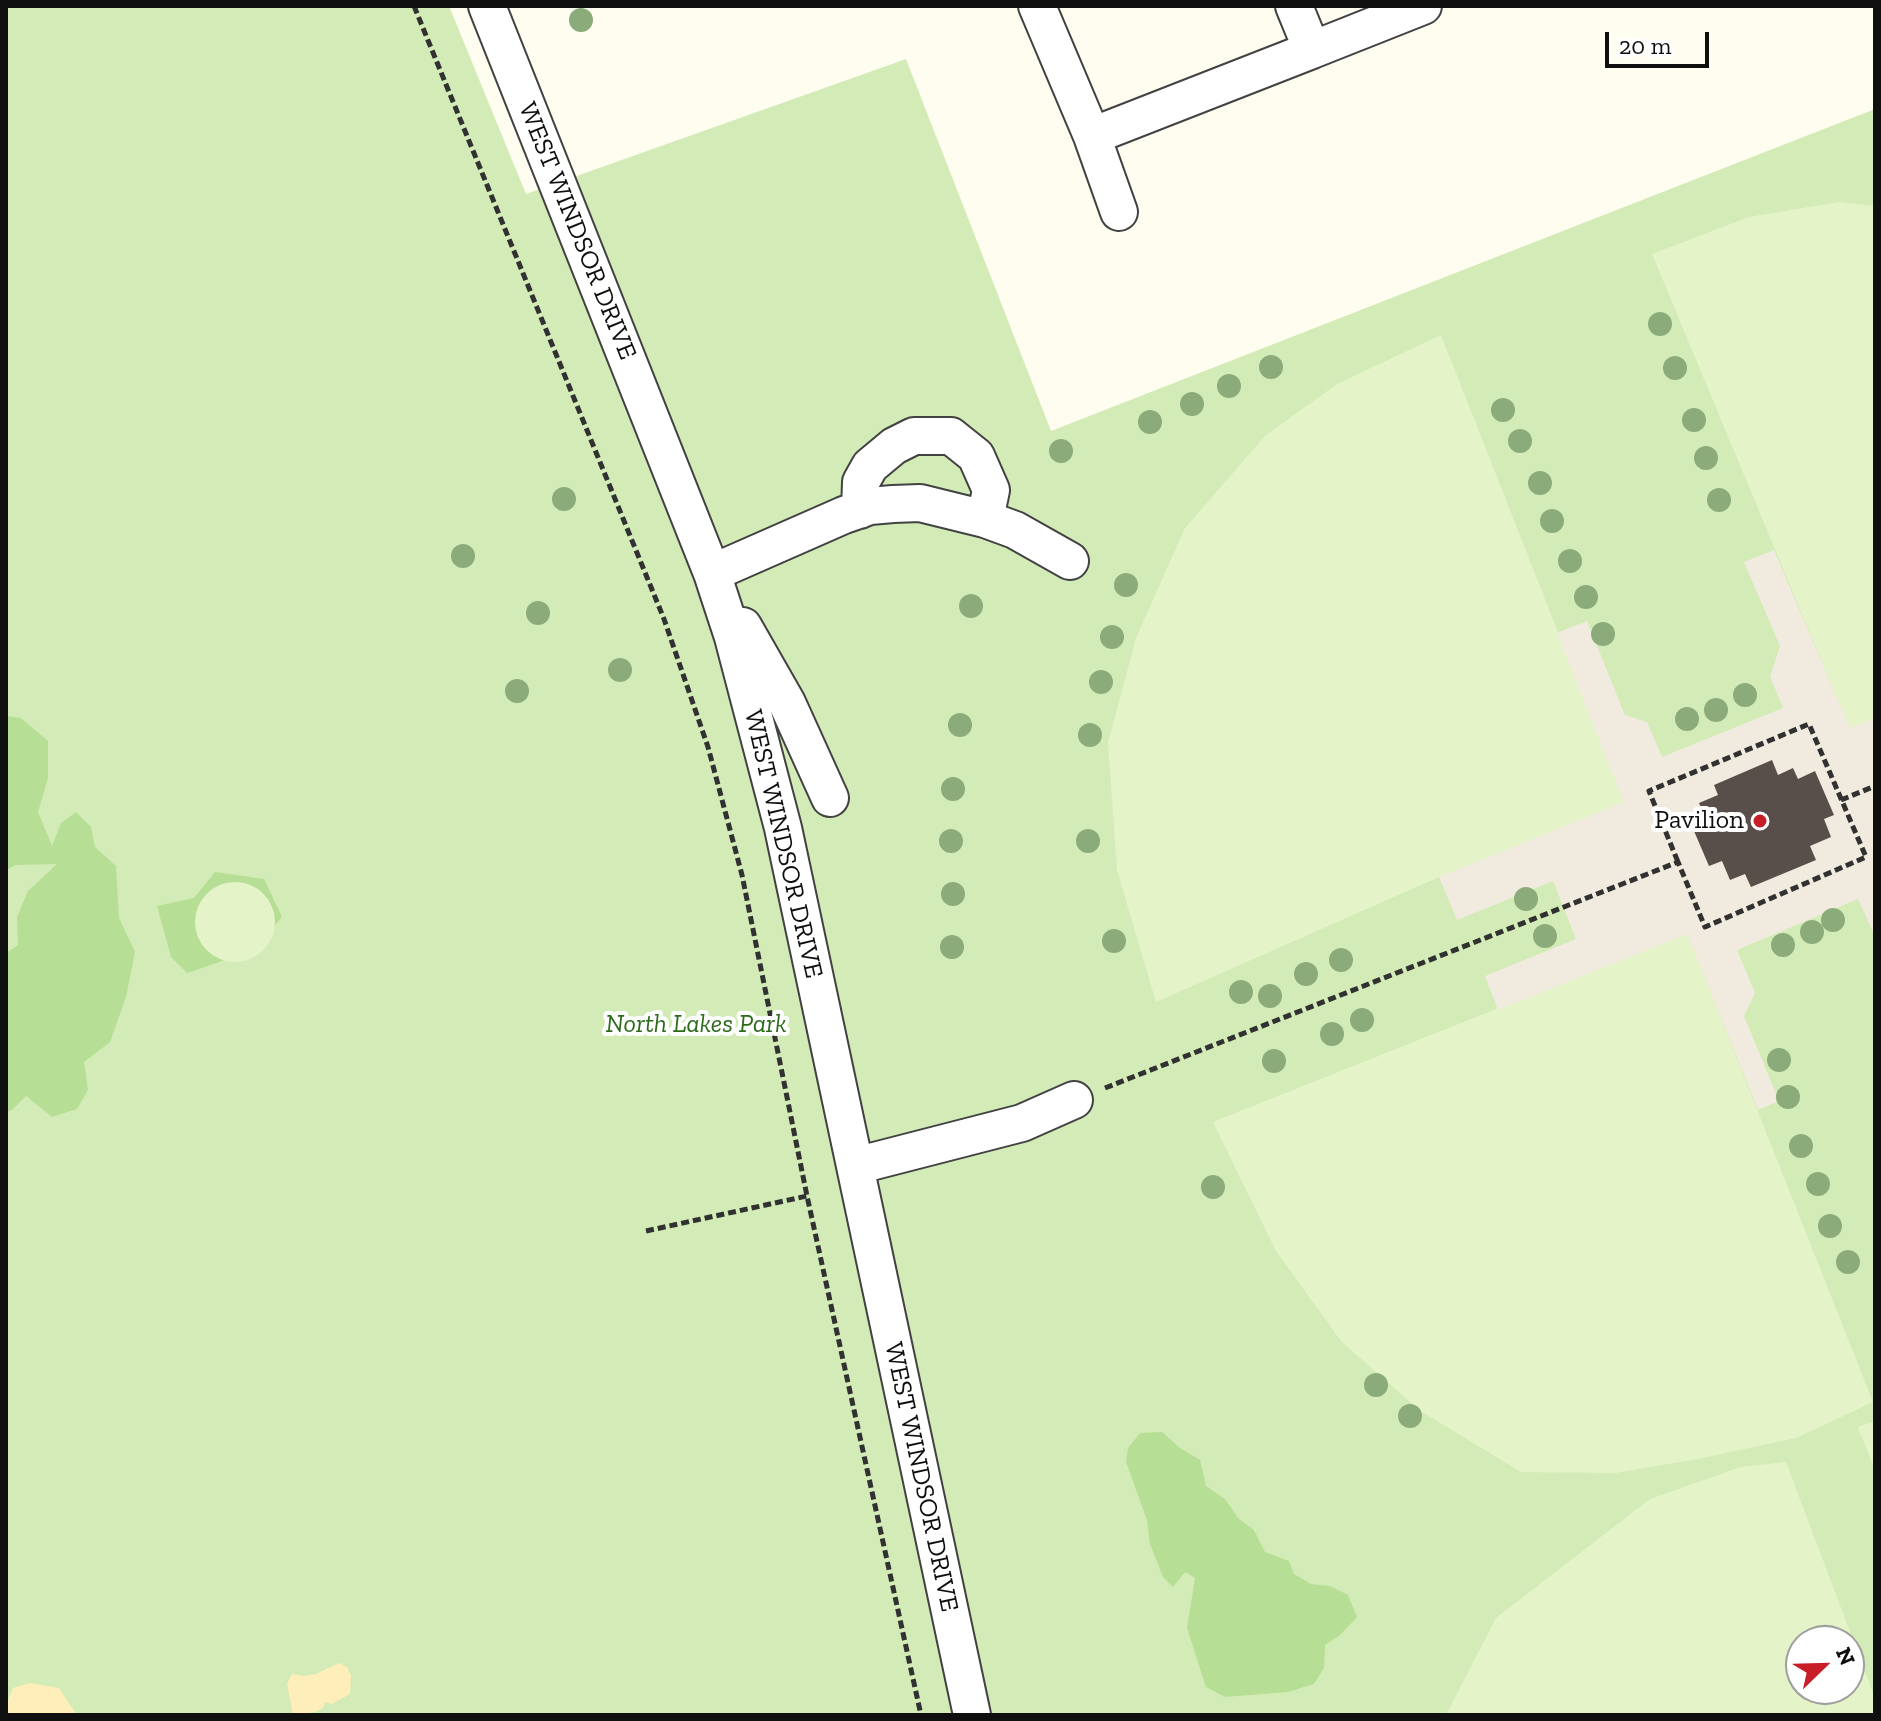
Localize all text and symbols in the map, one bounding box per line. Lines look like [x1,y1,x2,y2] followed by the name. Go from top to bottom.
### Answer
[1609,16,1713,66] scale bar
[1619,31,1671,60] text: 20 m
[511,98,643,364] street label: WEST WINDSOR DRIVE
[737,707,829,981] street label: WEST WINDSOR DRIVE
[1654,805,1744,837] place label: Pavilion
[1751,812,1769,830] marker: Pavilion
[605,1009,787,1041] park label: North Lakes Park
[877,1339,965,1615] street label: WEST WINDSOR DRIVE
[1785,1625,1865,1705] north arrow
[1830,1643,1861,1669] text: N

